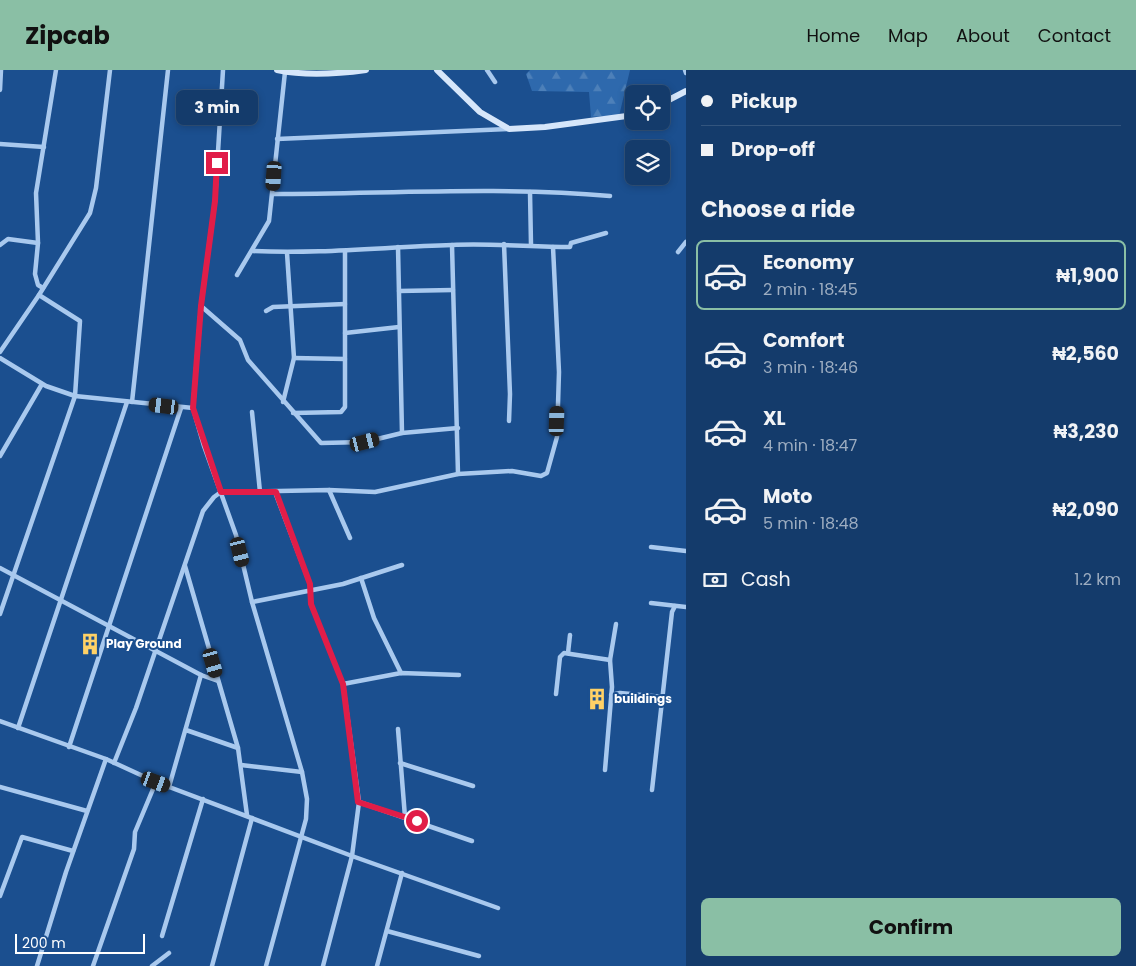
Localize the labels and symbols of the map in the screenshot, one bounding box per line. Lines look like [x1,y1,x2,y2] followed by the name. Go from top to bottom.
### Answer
[176,91,258,126] callout: 3 min
[206,152,228,174] route end
[265,161,282,191] car
[148,397,179,415] car
[548,406,565,436] car
[348,431,381,453] car
[229,536,250,568] car
[77,631,103,657] building icon: Play Ground
[106,635,182,652] place label: Play Ground
[201,647,224,679] car
[584,686,610,712] building icon: buildings
[614,690,672,707] place label: buildings
[139,770,172,794] car
[406,810,428,832] route start
[15,931,145,954] scale bar

